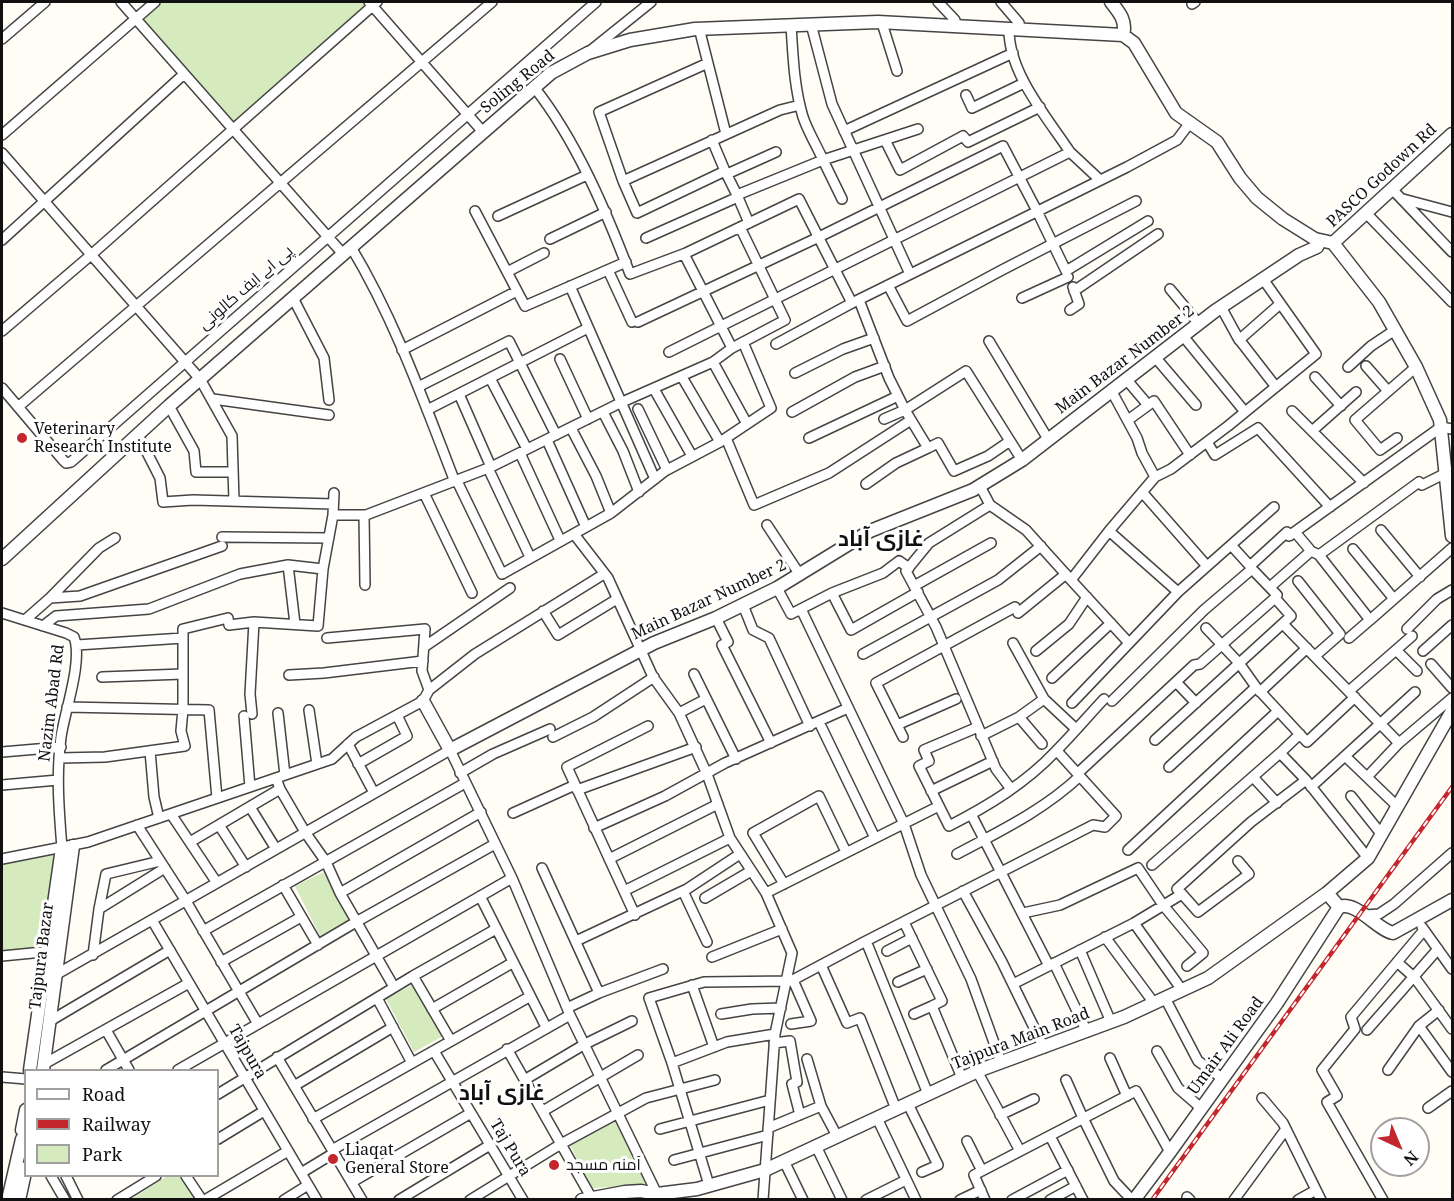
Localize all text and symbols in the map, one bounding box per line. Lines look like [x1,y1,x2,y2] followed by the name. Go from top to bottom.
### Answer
[477,46,559,118] street label: Soling Road
[1323,120,1441,232] street label: PASCO Godown Rd
[195,242,297,334] street label: پی اے ایف کالونی
[1052,302,1198,418] street label: Main Bazar Number 2
[34,419,172,457] place label: Veterinary Research Institute
[15,431,29,445] marker: Veterinary Research Institute
[838,527,924,553] district label: غازى آباد
[629,556,789,644] street label: Main Bazar Number 2
[35,643,69,763] street label: Nazim Abad Rd
[26,901,58,1011] street label: Tajpura Bazar
[1184,993,1268,1099] street label: Umair Ali Road
[950,1004,1092,1074] street label: Tajpura Main Road
[224,1022,270,1082] street label: Tajpura
[24,1069,219,1177] legend
[459,1081,545,1107] district label: غازى آباد
[82,1082,125,1106] text: Road
[82,1112,151,1136] text: Railway
[485,1116,535,1180] street label: Taj Pura
[1370,1117,1430,1177] north arrow
[345,1140,449,1178] place label: Liaqat General Store
[82,1142,122,1166] text: Park
[1399,1146,1423,1171] text: N
[326,1152,340,1166] marker: Liaqat General Store
[566,1155,641,1175] place label: آمنہ مسجد
[547,1158,561,1172] marker: آمنہ مسجد

